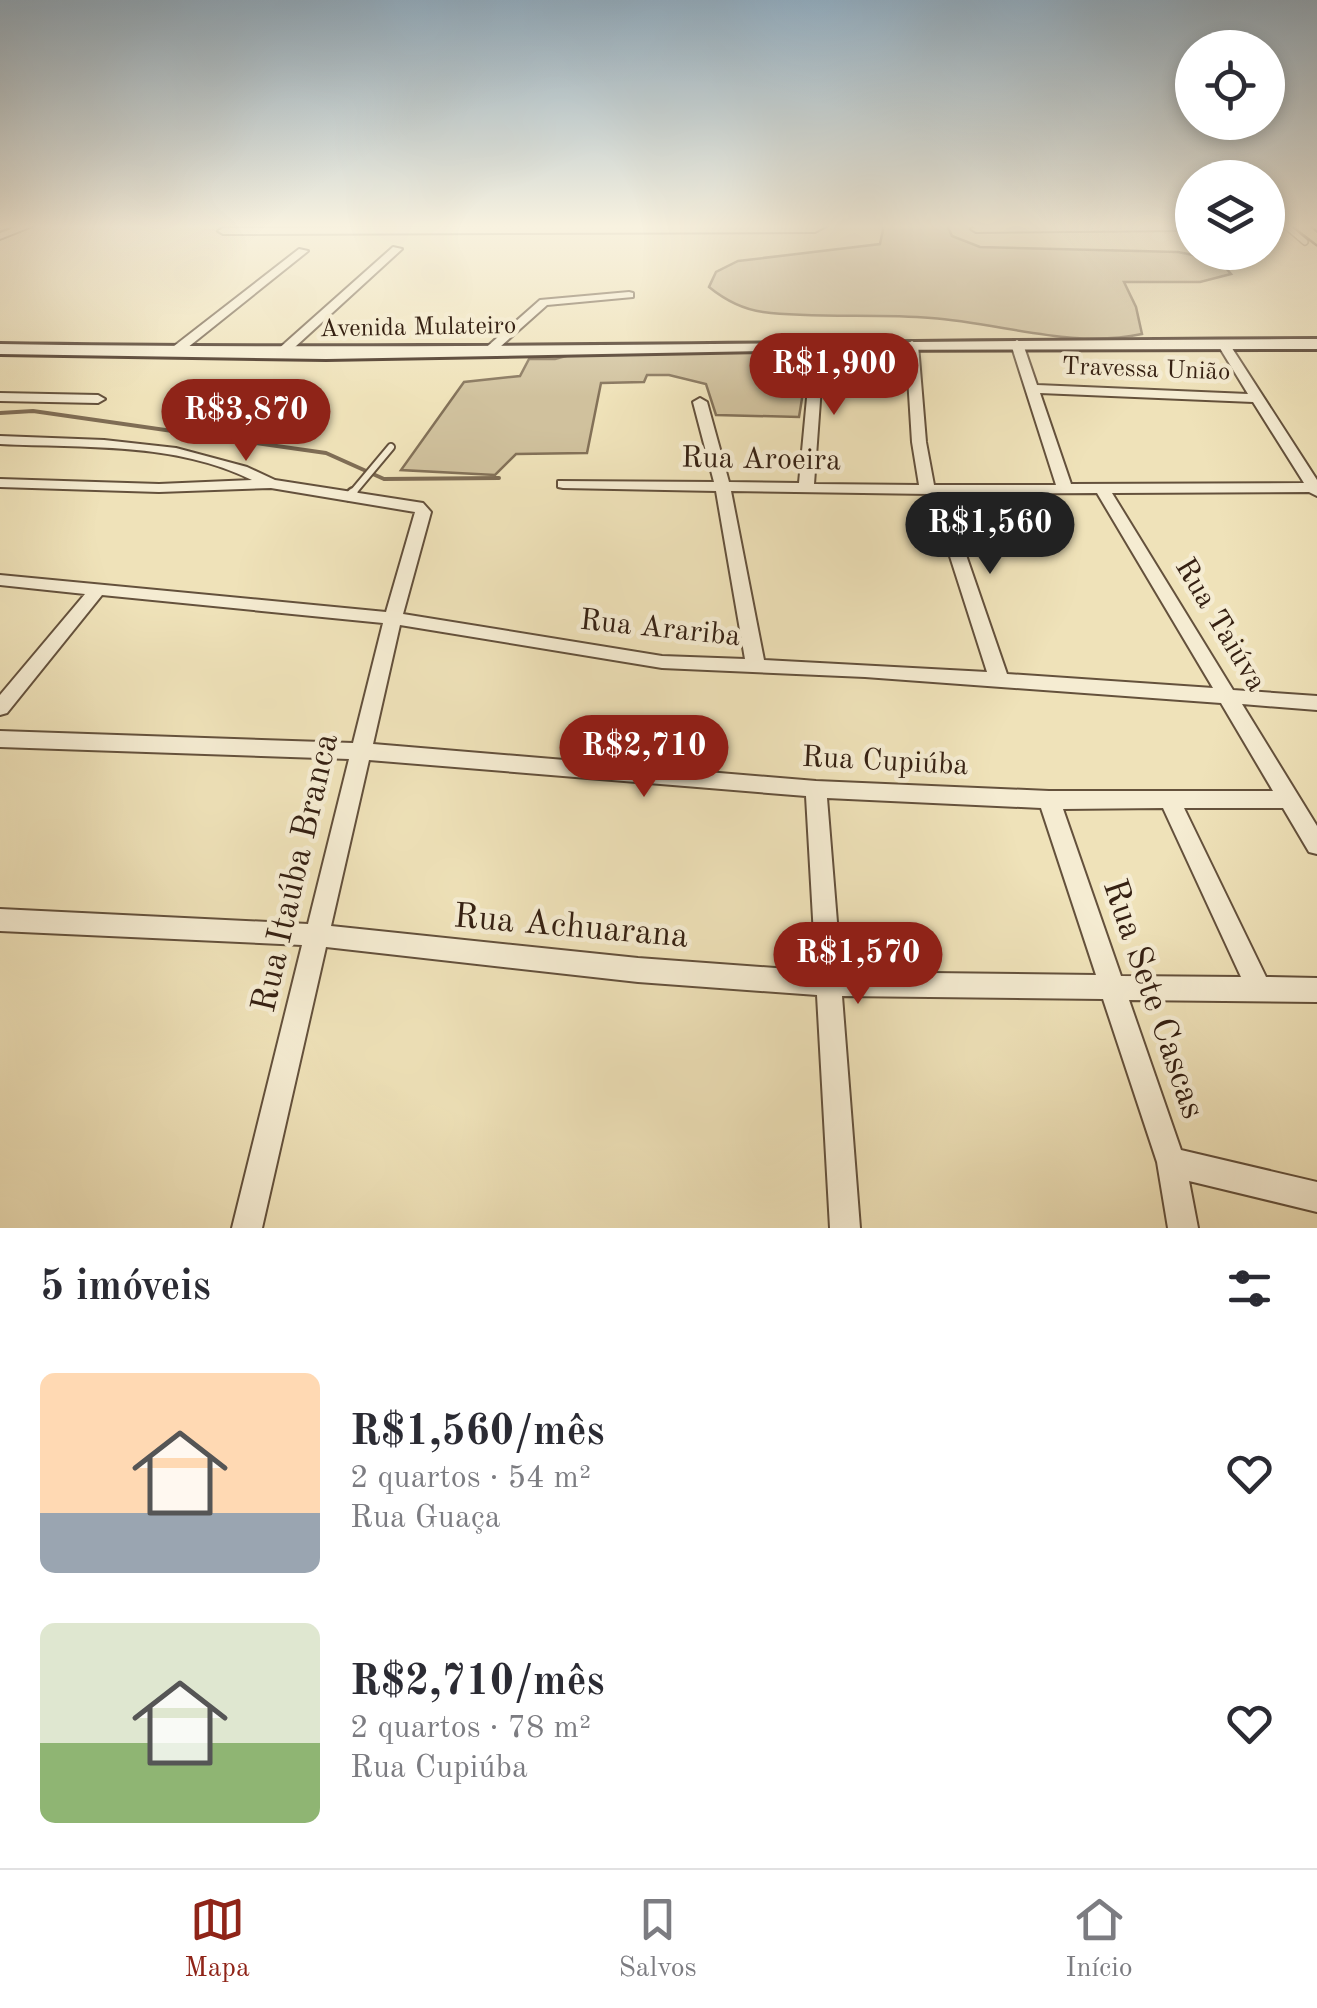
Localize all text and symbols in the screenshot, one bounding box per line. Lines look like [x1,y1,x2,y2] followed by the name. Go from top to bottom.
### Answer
[1175,30,1285,270] map controls
[1175,30,1285,140] button: locate
[1175,160,1285,270] button: layers
[319,314,517,342] street label: Avenida Mulateiro
[742,333,926,418] pin: R$1,900
[771,349,897,381] text: R$1,900
[1061,355,1231,385] street label: Travessa União
[154,379,338,464] pin: R$3,870
[183,395,309,427] text: R$3,870
[681,444,841,476] street label: Rua Aroeira
[898,492,1082,577] pin: R$1,560
[927,508,1053,540] text: R$1,560
[1169,553,1271,697] street label: Rua Taiúva
[578,606,742,652] street label: Rua Arariba
[552,715,736,800] pin: R$2,710
[247,730,345,1016] street label: Rua Itaúba Branca
[581,731,707,763] text: R$2,710
[801,743,969,781] street label: Rua Cupiúba
[1096,875,1210,1123] street label: Rua Sete Cascas
[452,899,690,955] street label: Rua Achuarana
[766,922,950,1007] pin: R$1,570
[795,938,921,970] text: R$1,570
[1222,1261,1277,1316] icon: filters
[40,1267,211,1309] text: 5 imóveis
[350,1412,605,1454] text: R$1,560/mês
[120,1413,240,1533] icon: home
[1222,1446,1277,1501] icon: heart
[350,1463,591,1495] text: 2 quartos · 54 m²
[350,1503,500,1535] text: Rua Guaça
[350,1662,605,1704] text: R$2,710/mês
[120,1663,240,1783] icon: home
[1222,1696,1277,1751] icon: heart
[350,1713,591,1745] text: 2 quartos · 78 m²
[350,1753,528,1785] text: Rua Cupiúba
[184,1892,250,1987] tab: Mapa
[618,1892,697,1987] tab: Salvos
[1065,1892,1133,1987] tab: Início

